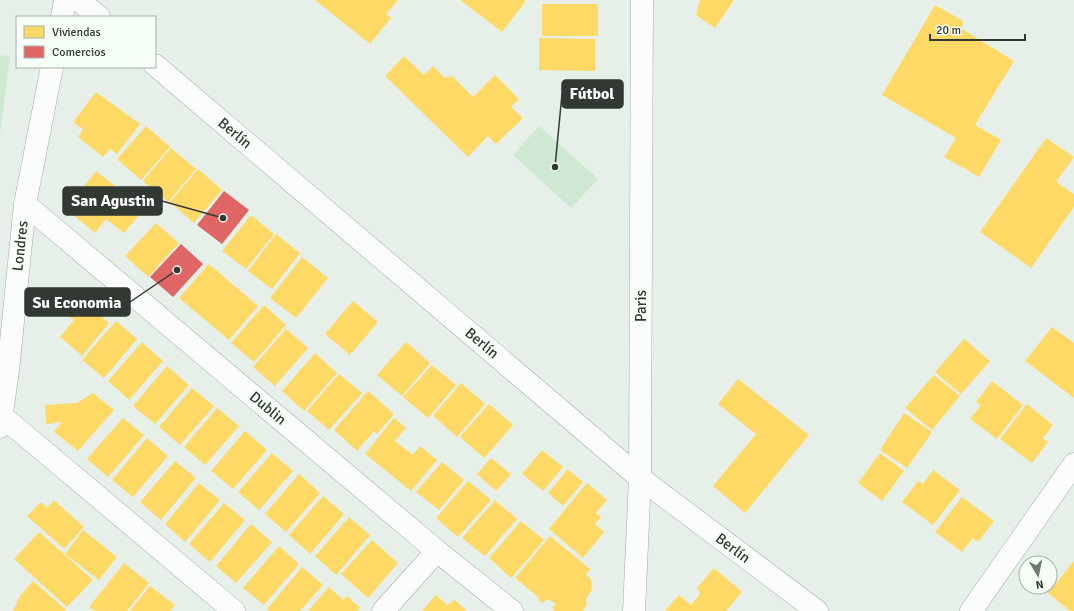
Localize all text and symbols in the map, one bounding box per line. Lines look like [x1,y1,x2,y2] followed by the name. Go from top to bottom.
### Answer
[16,16,156,68] legend
[930,16,1025,42] scale bar
[936,23,961,38] text: 20 m
[52,25,101,40] text: Viviendas
[52,45,106,60] text: Comercios
[562,80,623,108] callout: Fútbol
[570,84,614,104] text: Fútbol
[214,114,256,152] street label: Berlín
[63,187,162,215] callout: San Agustin
[71,191,155,211] text: San Agustin
[8,219,32,272] street label: Londres
[25,288,130,316] callout: Su Economia
[632,289,650,322] street label: Paris
[32,293,122,313] text: Su Economia
[461,324,503,362] street label: Berlín
[246,387,290,429] street label: Dublin
[712,529,754,567] street label: Berlín
[1018,555,1058,595] north arrow
[1035,577,1045,591] text: N

